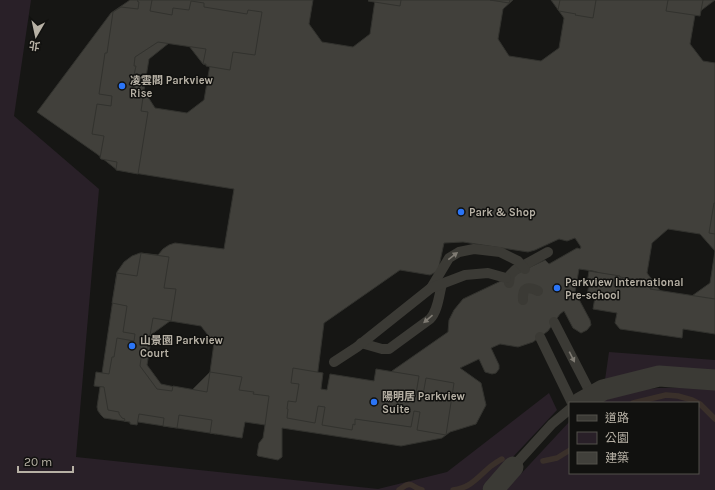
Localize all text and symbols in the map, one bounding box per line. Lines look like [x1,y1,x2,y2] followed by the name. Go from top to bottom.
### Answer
[16,16,56,56] north arrow
[28,38,41,53] text: 北
[130,74,214,100] place label: 凌雲閣 Parkview Rise
[117,81,127,91] marker: 凌雲閣 Parkview Rise
[469,206,536,219] place label: Park & Shop
[456,207,466,217] marker: Park & Shop
[447,252,458,261] one-way arrow
[565,276,684,302] place label: Parkview International Pre-school
[552,283,562,293] marker: Parkview International Pre-school
[423,315,434,324] one-way arrow
[140,334,224,360] place label: 山景園 Parkview Court
[127,341,137,351] marker: 山景園 Parkview Court
[569,351,576,363] one-way arrow
[382,390,466,416] place label: 陽明居 Parkview Suite
[369,397,379,407] marker: 陽明居 Parkview Suite
[569,402,699,474] legend
[605,411,629,425] text: 道路
[605,431,629,445] text: 公園
[18,448,73,474] scale bar
[605,451,629,465] text: 建築
[24,455,52,469] text: 20 m

